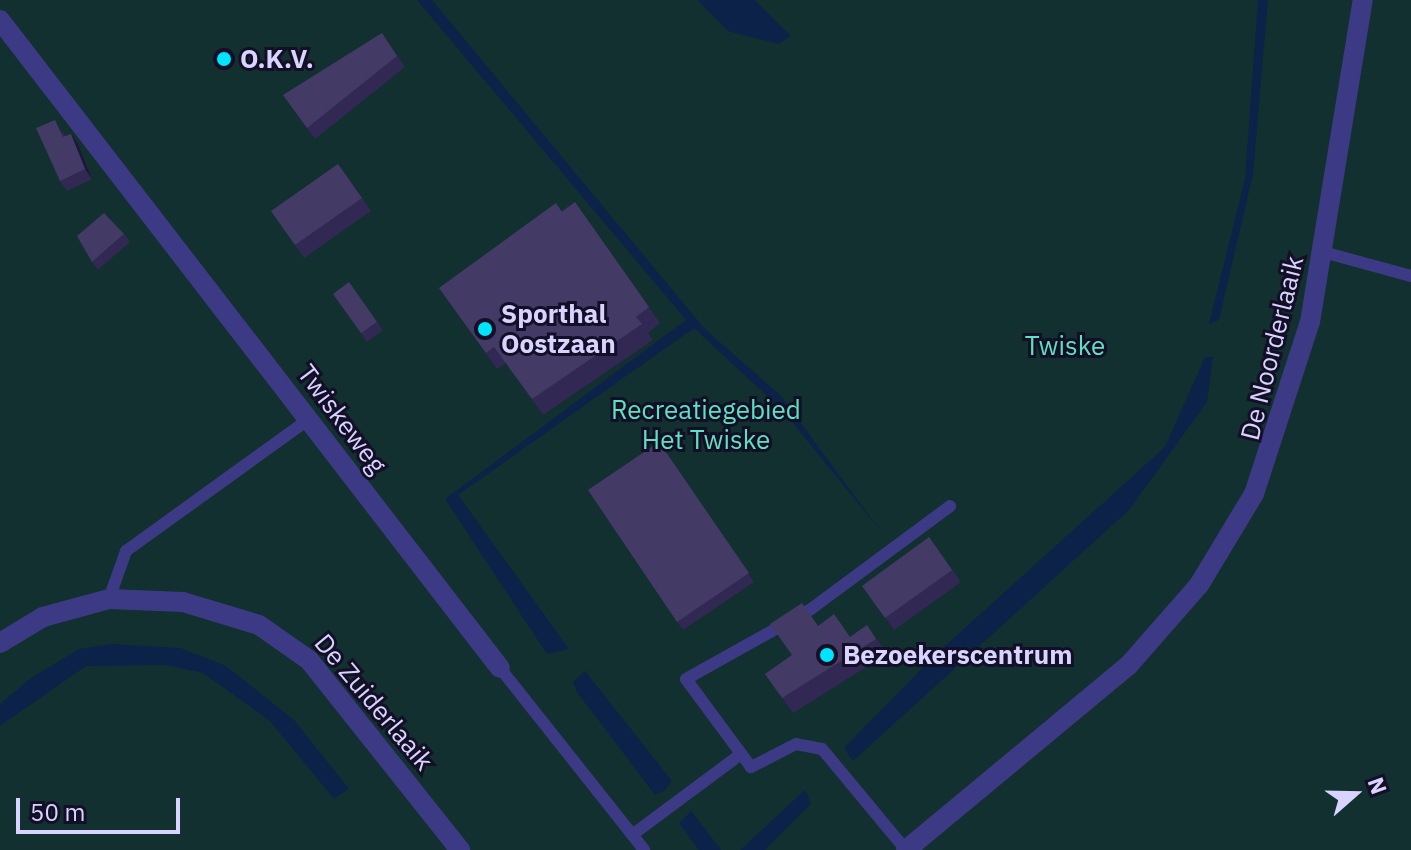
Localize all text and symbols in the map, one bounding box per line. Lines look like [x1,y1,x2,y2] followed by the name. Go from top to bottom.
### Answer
[240,43,314,75] place label: O.K.V.
[215,50,233,68] marker: O.K.V.
[1234,253,1310,443] street label: De Noorderlaaik
[501,298,616,360] place label: Sporthal Oostzaan
[476,320,494,338] marker: Sporthal Oostzaan
[1025,330,1105,362] park label: Twiske
[291,358,393,480] street label: Twiskeweg
[611,394,801,456] park label: Recreatiegebied Het Twiske
[308,628,440,776] street label: De Zuiderlaaik
[843,639,1072,671] place label: Bezoekerscentrum
[818,646,836,664] marker: Bezoekerscentrum
[1315,754,1395,834] north arrow
[1362,773,1394,798] text: N
[20,782,184,832] scale bar
[30,796,85,828] text: 50 m

